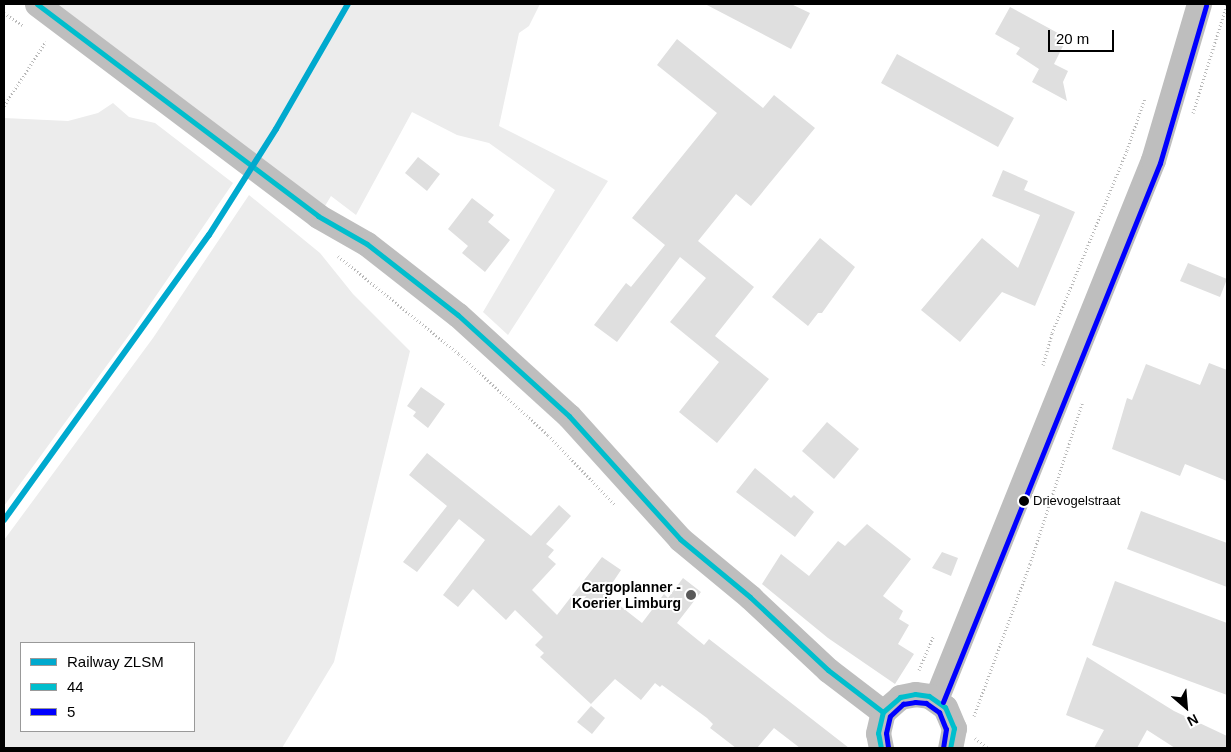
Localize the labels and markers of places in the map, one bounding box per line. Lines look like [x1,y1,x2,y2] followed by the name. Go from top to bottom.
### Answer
[1033,493,1120,509] place label: Drievogelstraat
[1019,496,1029,506] marker: Drievogelstraat
[572,579,681,612] place label: Cargoplanner - Koerier Limburg
[685,589,697,601] marker: Cargoplanner - Koerier Limburg

